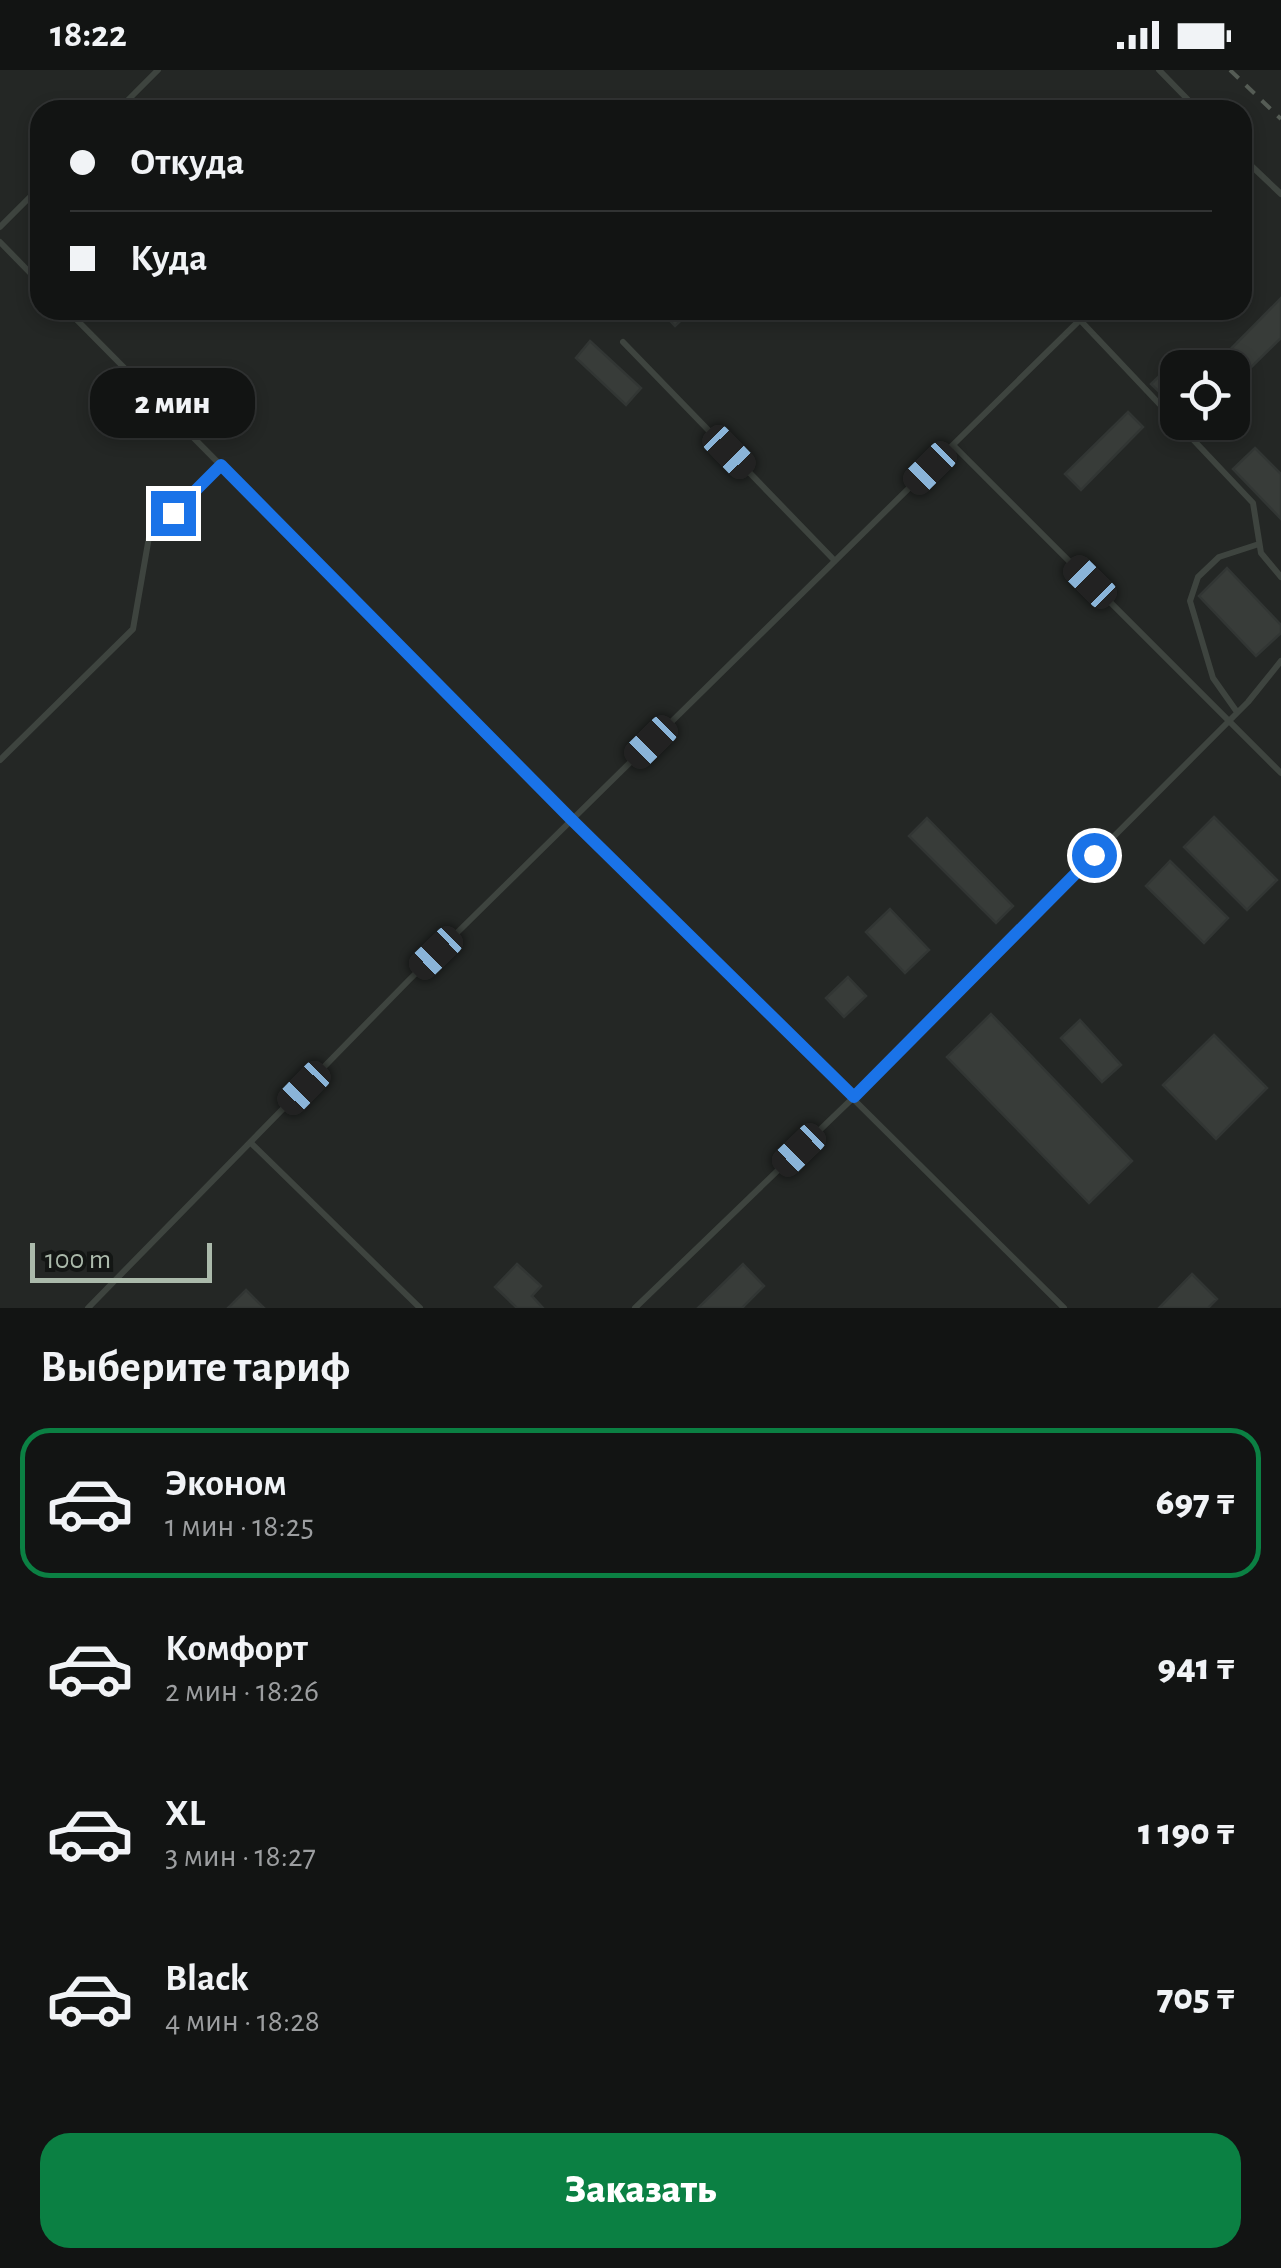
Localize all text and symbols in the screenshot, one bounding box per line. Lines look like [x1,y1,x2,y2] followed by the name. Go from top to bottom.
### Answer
[50,16,127,54] text: 18:22
[130,144,244,182] text: Откуда
[130,240,207,278] text: Куда
[1160,350,1250,440] map controls
[1160,350,1250,440] button: locate
[90,368,256,438] callout: 2 мин
[134,387,211,419] text: 2 мин
[697,420,761,484] car
[898,436,962,500] car
[151,491,196,536] route end
[1058,550,1122,614] car
[619,710,683,774] car
[1072,833,1117,878] route start
[404,921,468,985] car
[272,1056,336,1120] car
[767,1118,831,1182] car
[30,1238,212,1282] scale bar
[45,1246,111,1274] text: 100 m
[40,1345,350,1390] text: Выберите тариф
[45,1458,135,1548] icon: car
[165,1465,287,1503] text: Эконом
[1156,1484,1236,1522] text: 697 ₸
[165,1510,314,1542] text: 1 мин · 18:25
[45,1623,135,1713] icon: car
[165,1630,308,1668] text: Комфорт
[1158,1649,1236,1687] text: 941 ₸
[165,1675,319,1707] text: 2 мин · 18:26
[45,1788,135,1878] icon: car
[165,1795,205,1833] text: XL
[1138,1814,1236,1852] text: 1 190 ₸
[165,1840,316,1872] text: 3 мин · 18:27
[45,1953,135,2043] icon: car
[165,1960,249,1998] text: Black
[1157,1979,1236,2017] text: 705 ₸
[165,2005,320,2037] text: 4 мин · 18:28
[40,2133,1241,2248] button: Заказать

